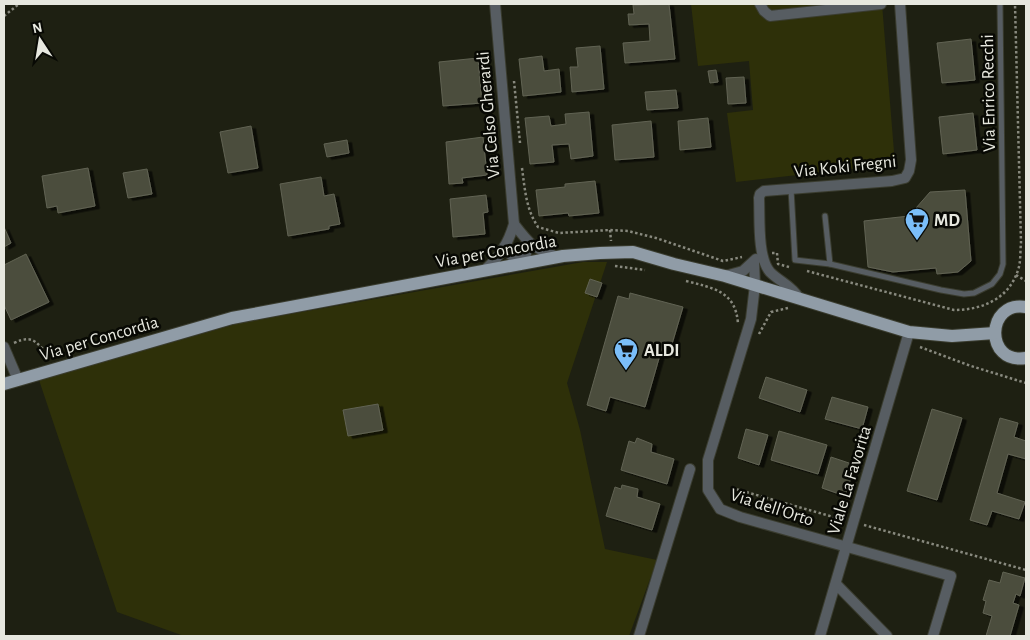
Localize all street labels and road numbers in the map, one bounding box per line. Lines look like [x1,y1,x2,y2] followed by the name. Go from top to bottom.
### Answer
[979,34,999,152] street label: Via Enrico Recchi
[474,51,504,179] street label: Via Celso Gherardi
[793,153,897,181] street label: Via Koki Fregni
[434,232,558,271] street label: Via per Concordia
[38,313,161,364] street label: Via per Concordia
[825,424,875,537] street label: Viale La Favorita
[728,486,816,530] street label: Via dell'Orto

